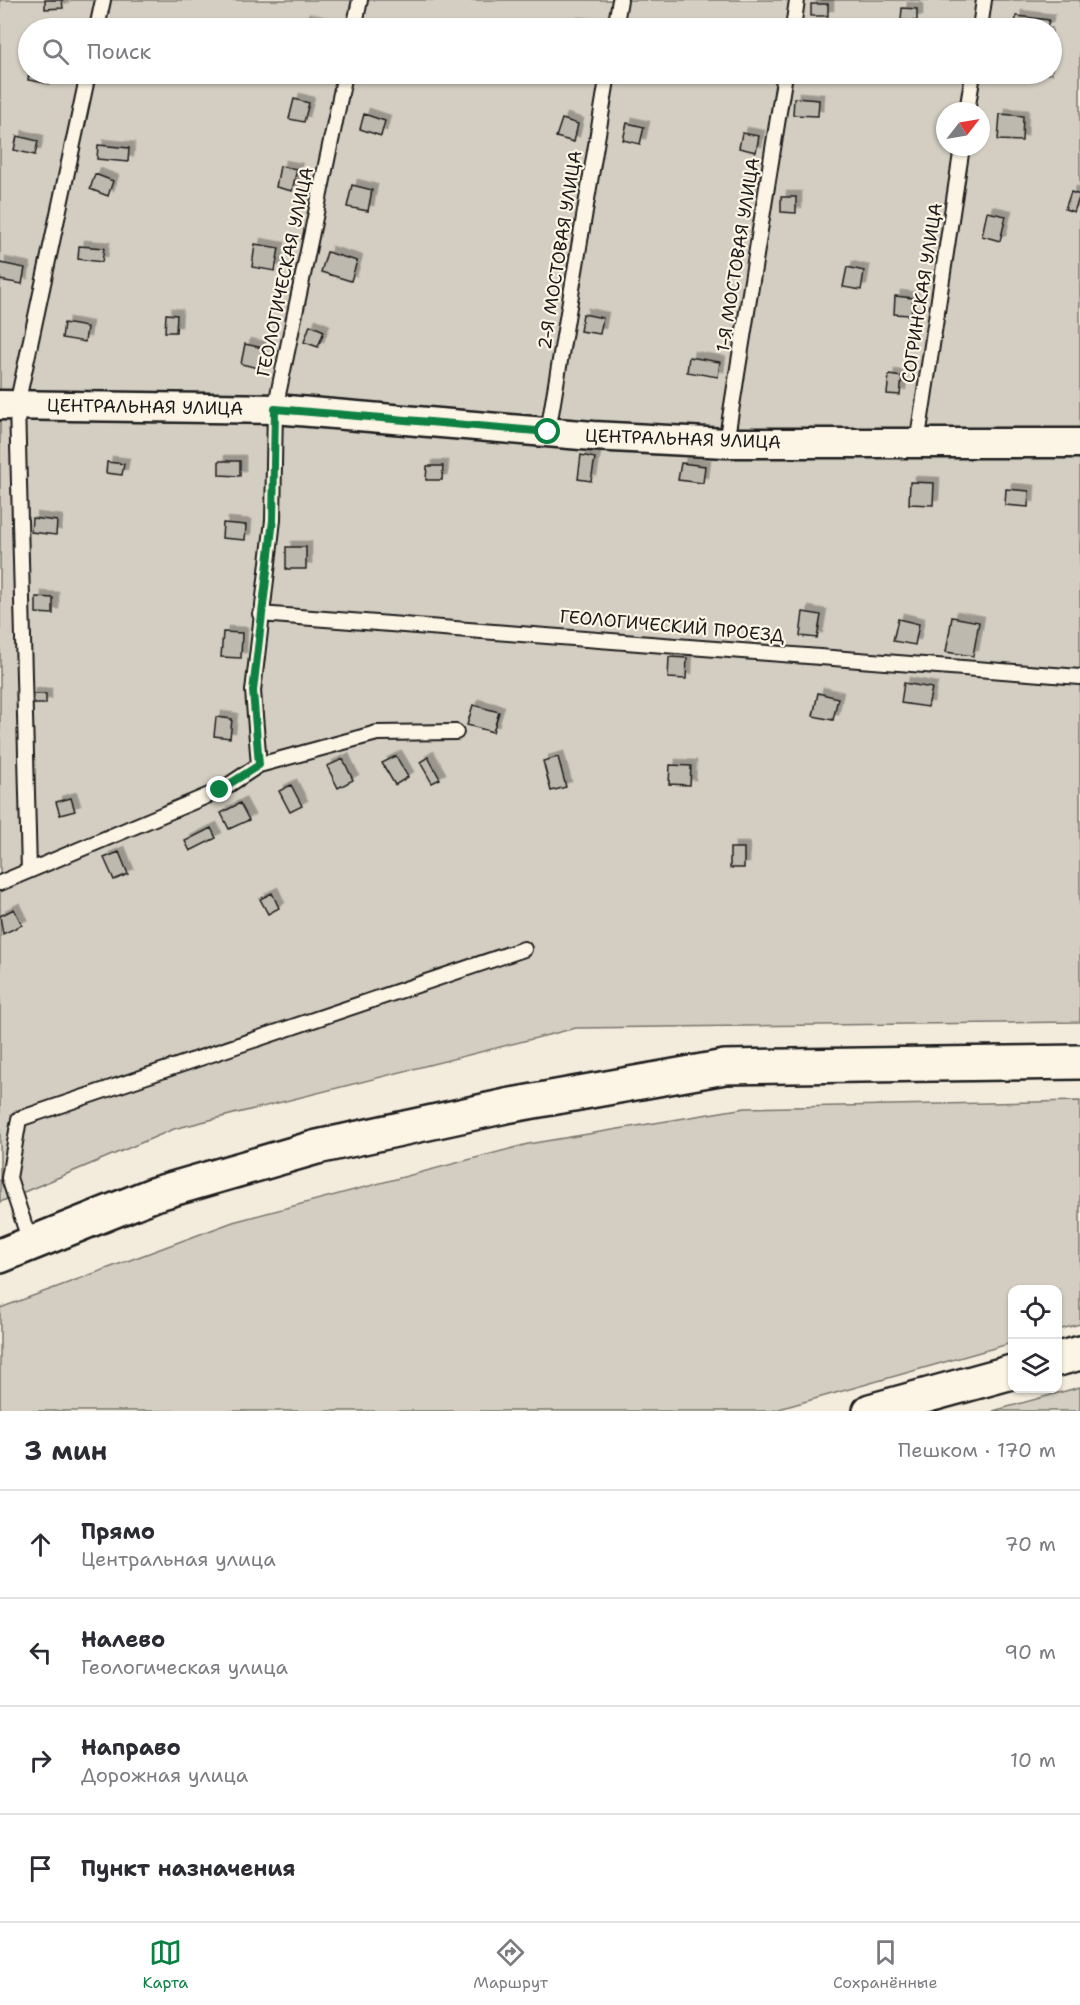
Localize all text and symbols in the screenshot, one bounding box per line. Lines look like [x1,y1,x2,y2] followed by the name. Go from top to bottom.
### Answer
[18,18,1062,84] search box
[39,35,72,68] icon: search
[87,37,151,66] text: Поиск
[936,102,990,156] north arrow
[532,149,588,351] street label: 2-Я МОСТОВАЯ УЛИЦА
[711,156,765,354] street label: 1-Я МОСТОВАЯ УЛИЦА
[251,165,319,379] street label: ГЕОЛОГИЧЕСКАЯ УЛИЦА
[896,201,948,385] street label: СОГРИНСКАЯ УЛИЦА
[47,393,243,421] street label: ЦЕНТРАЛЬНАЯ УЛИЦА
[534,418,560,444] route start
[585,424,781,454] street label: ЦЕНТРАЛЬНАЯ УЛИЦА
[559,604,786,648] street label: ГЕОЛОГИЧЕСКИЙ ПРОЕЗД
[206,776,232,802] route end
[1008,1285,1062,1393] map controls
[1008,1285,1062,1339] button: locate
[1008,1339,1062,1393] button: layers
[24,1433,107,1468] text: 3 мин
[898,1437,1056,1463] text: Пешком · 170 m
[81,1517,155,1546] text: Прямо
[24,1528,57,1561] icon: ahead
[1004,1531,1056,1557] text: 70 m
[81,1546,276,1572] text: Центральная улица
[81,1625,165,1654] text: Налево
[24,1636,57,1669] icon: left
[1004,1639,1056,1665] text: 90 m
[81,1654,288,1680] text: Геологическая улица
[81,1733,181,1762] text: Направо
[24,1744,57,1777] icon: right
[1010,1747,1056,1773] text: 10 m
[81,1762,248,1788] text: Дорожная улица
[24,1852,57,1885] icon: arrive
[81,1854,295,1883] text: Пункт назначения
[143,1936,188,1993] tab: Карта
[473,1936,548,1993] tab: Маршрут
[833,1936,937,1993] tab: Сохранённые

